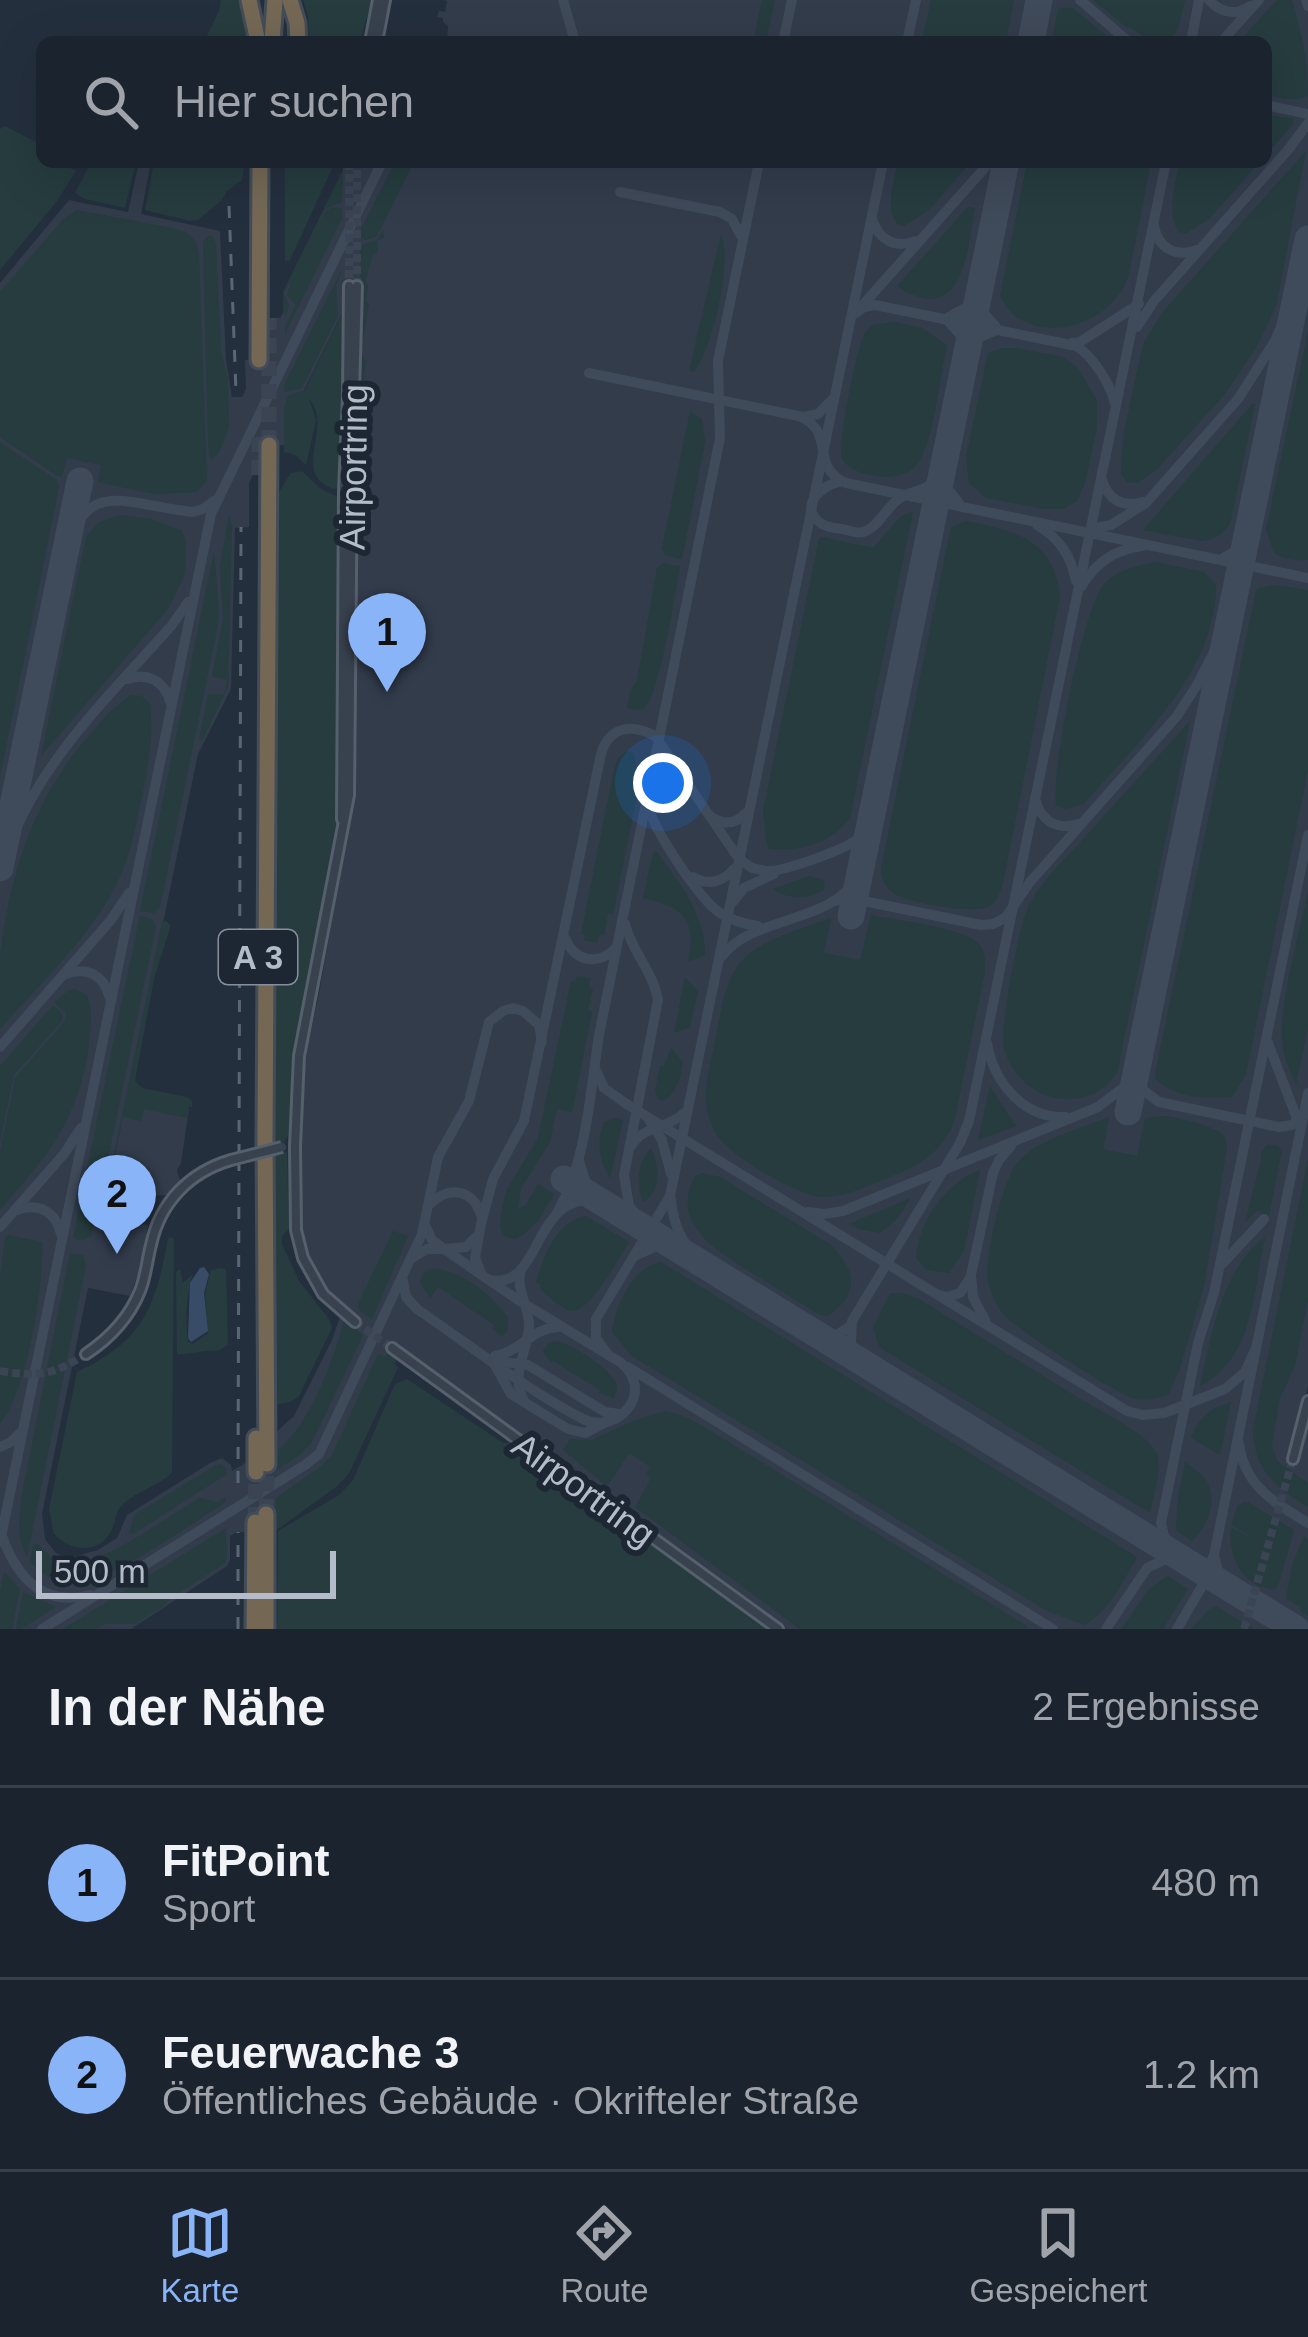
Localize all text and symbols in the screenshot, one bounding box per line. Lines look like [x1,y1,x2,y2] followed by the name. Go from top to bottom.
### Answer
[36,36,1272,168] search box
[78,69,144,135] icon: search
[174,76,414,127] text: Hier suchen
[332,384,375,550] street label: Airportring
[348,593,426,692] pin: 1
[633,753,693,813] your location
[219,930,297,984] road number: A 3
[78,1155,156,1254] pin: 2
[504,1424,663,1555] street label: Airportring
[36,1545,336,1598] scale bar
[54,1553,146,1590] text: 500 m
[48,1679,326,1736] text: In der Nähe
[1032,1685,1260,1728] text: 2 Ergebnisse
[162,1835,329,1886] text: FitPoint
[76,1861,98,1904] text: 1
[1152,1861,1260,1904] text: 480 m
[162,1887,255,1930] text: Sport
[162,2027,460,2078] text: Feuerwache 3
[76,2053,98,2096] text: 2
[1143,2053,1260,2096] text: 1.2 km
[162,2079,859,2122] text: Öffentliches Gebäude · Okrifteler Straße
[161,2200,239,2310] tab: Karte
[560,2200,648,2310] tab: Route
[970,2200,1147,2310] tab: Gespeichert

